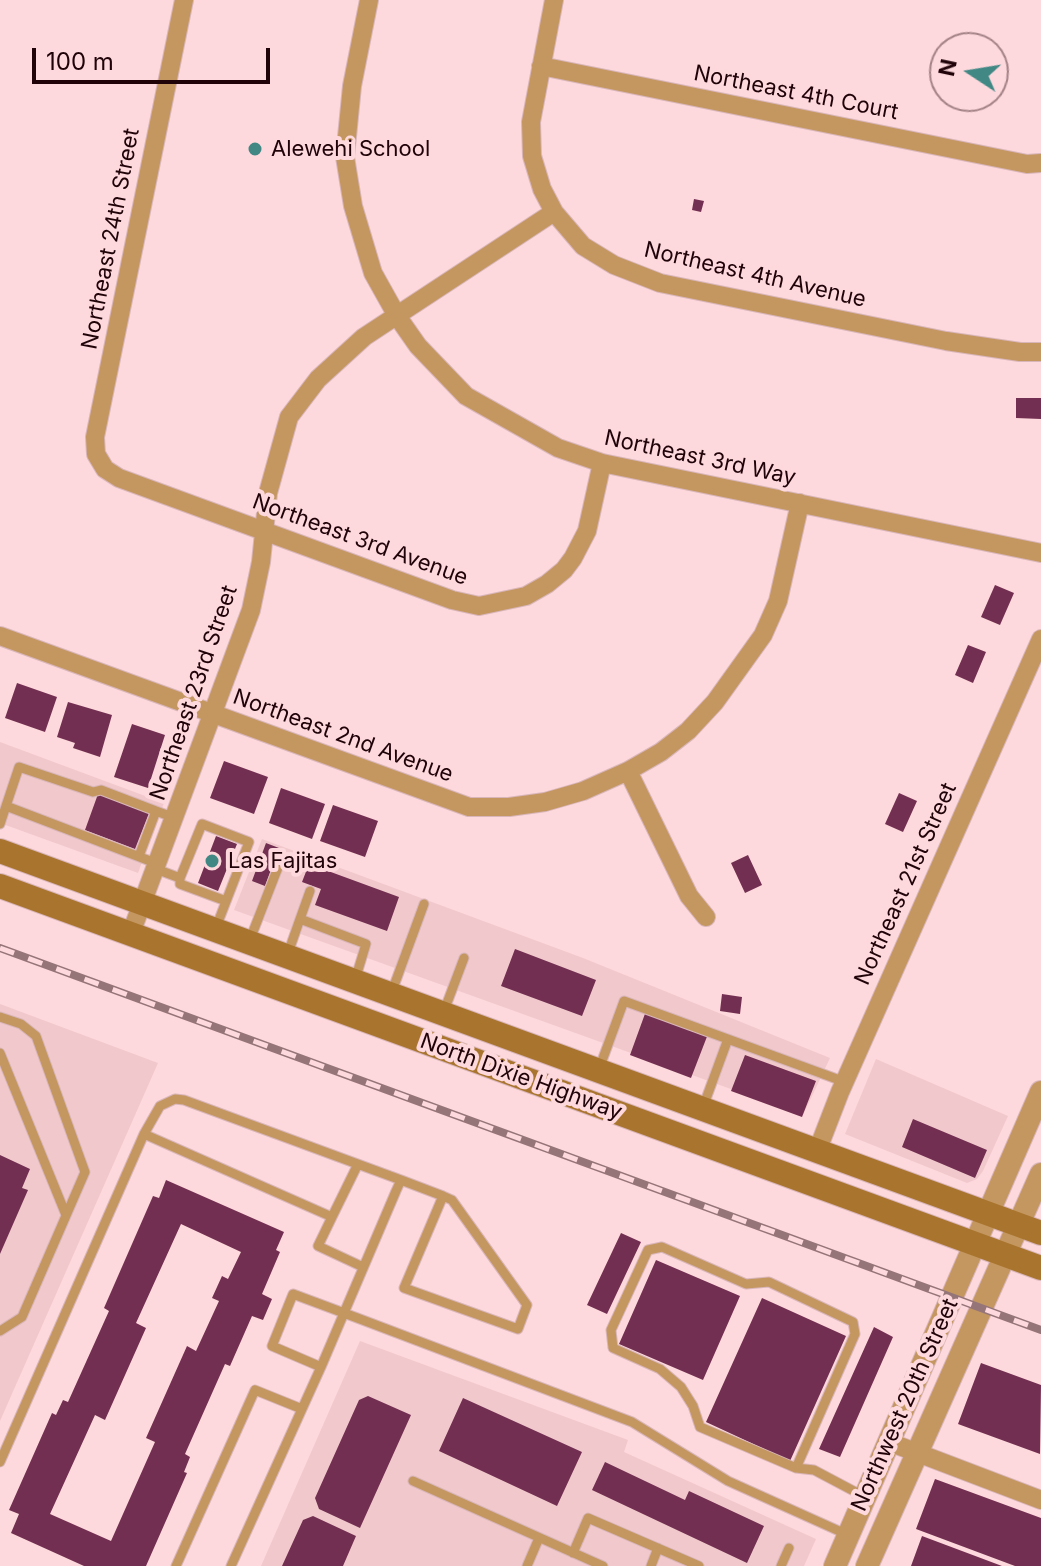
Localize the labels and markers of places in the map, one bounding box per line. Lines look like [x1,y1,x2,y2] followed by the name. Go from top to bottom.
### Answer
[271,136,430,162] place label: Alewehi School
[246,140,264,158] marker: Alewehi School
[228,848,337,874] place label: Las Fajitas
[203,852,221,870] marker: Las Fajitas

